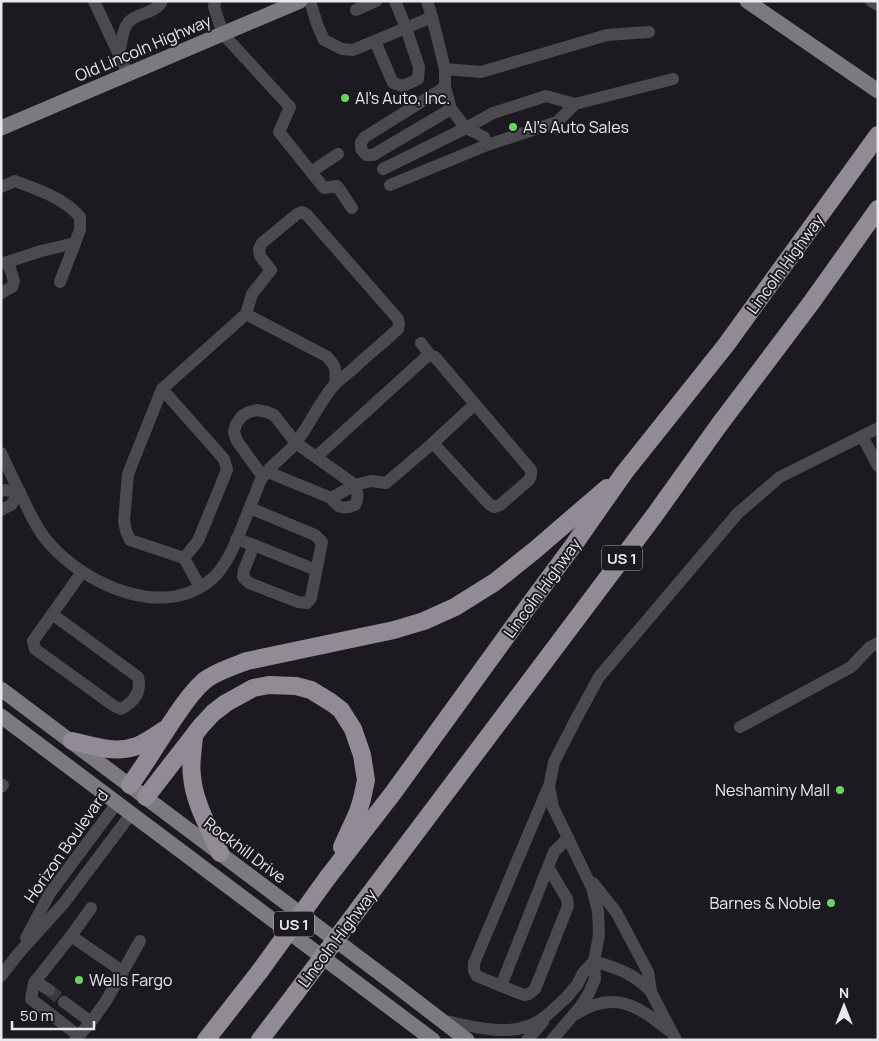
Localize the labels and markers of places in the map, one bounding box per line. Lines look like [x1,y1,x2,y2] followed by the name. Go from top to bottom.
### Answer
[355,87,450,109] place label: Al's Auto, Inc.
[339,92,351,104] marker: Al's Auto, Inc.
[523,116,629,138] place label: Al's Auto Sales
[507,121,519,133] marker: Al's Auto Sales
[715,779,830,801] place label: Neshaminy Mall
[834,784,846,796] marker: Neshaminy Mall
[710,892,821,914] place label: Barnes & Noble
[825,897,837,909] marker: Barnes & Noble
[89,969,172,991] place label: Wells Fargo
[73,974,85,986] marker: Wells Fargo

